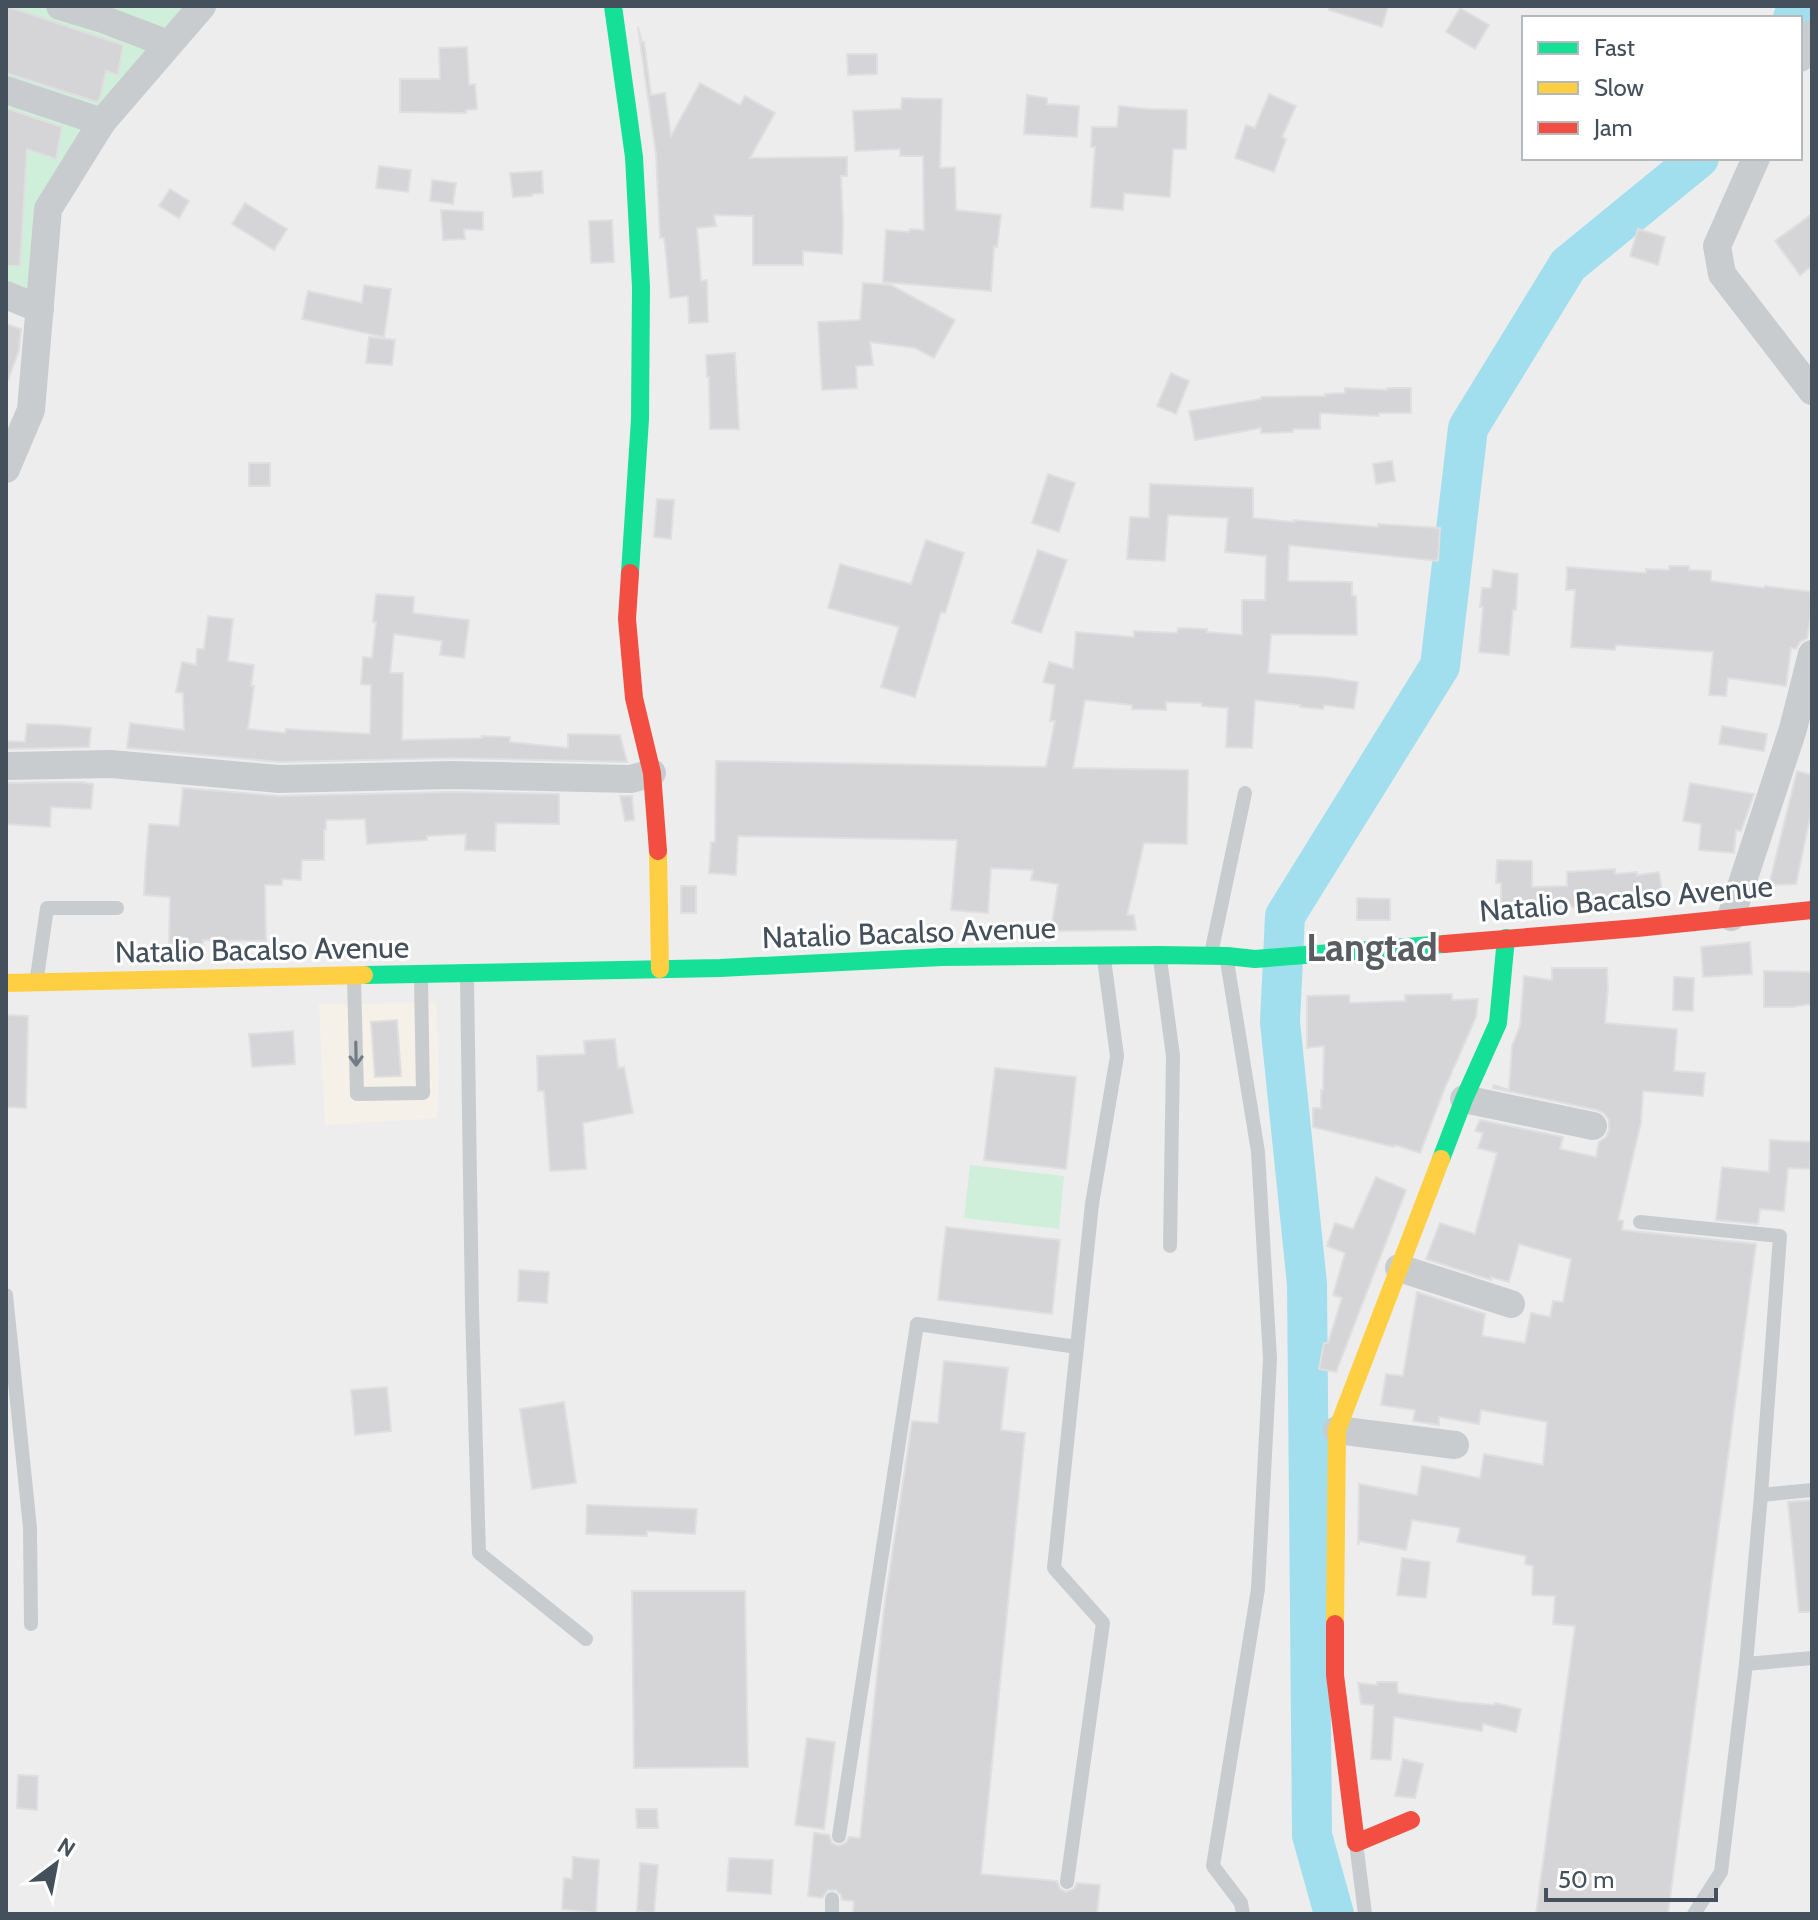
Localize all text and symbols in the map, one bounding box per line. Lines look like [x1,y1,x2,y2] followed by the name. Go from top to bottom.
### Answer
[1522,16,1802,160] legend
[1594,33,1635,62] text: Fast
[1594,73,1644,102] text: Slow
[1593,113,1632,142] text: Jam
[1478,867,1774,930] street label: Natalio Bacalso Avenue
[761,909,1057,956] street label: Natalio Bacalso Avenue
[1306,924,1438,971] district label: Langtad
[115,928,409,971] street label: Natalio Bacalso Avenue
[348,1040,363,1067] one-way arrow
[16,1824,96,1904] north arrow
[53,1832,80,1863] text: N
[1546,1852,1716,1902] scale bar
[1558,1865,1614,1894] text: 50 m

